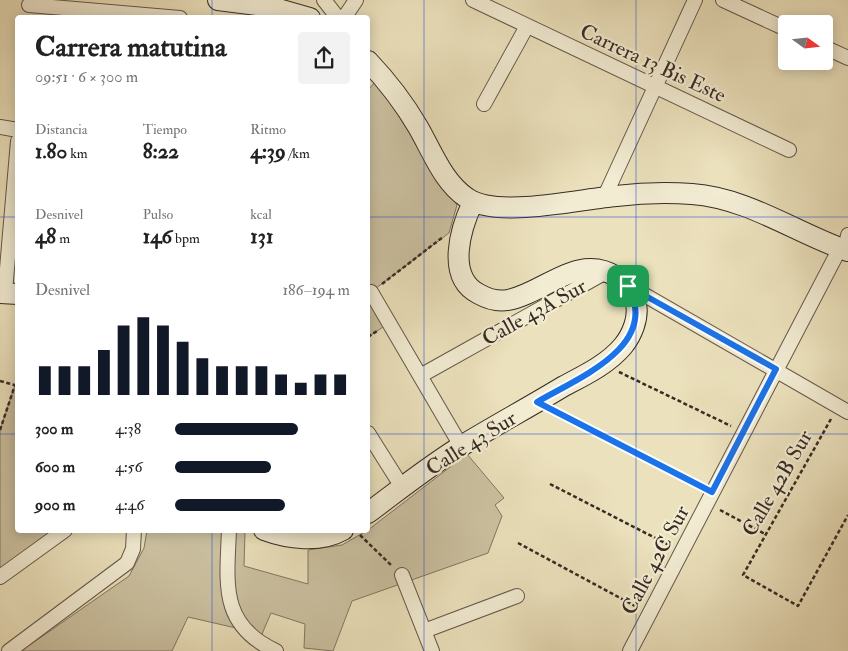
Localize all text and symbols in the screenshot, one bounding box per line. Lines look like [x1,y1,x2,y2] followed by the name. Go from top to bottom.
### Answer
[778,15,832,70] north arrow
[778,15,833,70] map controls
[576,18,730,109] street label: Carrera 13 Bis Este
[35,30,226,65] text: Carrera matutina
[298,32,350,84] button: share
[35,67,138,87] text: 09:51 · 6 × 300 m
[35,121,88,138] text: Distancia
[143,121,187,138] text: Tiempo
[250,121,286,138] text: Ritmo
[35,138,67,165] text: 1.80
[143,138,179,165] text: 8:22
[250,138,286,165] text: 4:39
[67,145,88,162] text: km
[286,145,310,162] text: /km
[35,206,83,223] text: Desnivel
[143,206,173,223] text: Pulso
[250,206,272,223] text: kcal
[35,223,56,250] text: 48
[143,223,172,250] text: 146
[250,223,273,250] text: 131
[56,230,70,247] text: m
[172,230,200,247] text: bpm
[607,265,649,307] pin
[614,272,642,300] icon: arrive
[477,273,591,352] street label: Calle 43A Sur
[35,280,90,300] text: Desnivel
[282,280,350,300] text: 186–194 m
[421,405,522,482] street label: Calle 43 Sur
[35,419,73,439] text: 300 m
[115,419,141,439] text: 4:38
[736,425,819,541] street label: Calle 42B Sur
[35,457,75,477] text: 600 m
[115,457,143,477] text: 4:56
[35,495,75,515] text: 900 m
[115,495,144,515] text: 4:46
[615,501,696,619] street label: Calle 42C Sur

